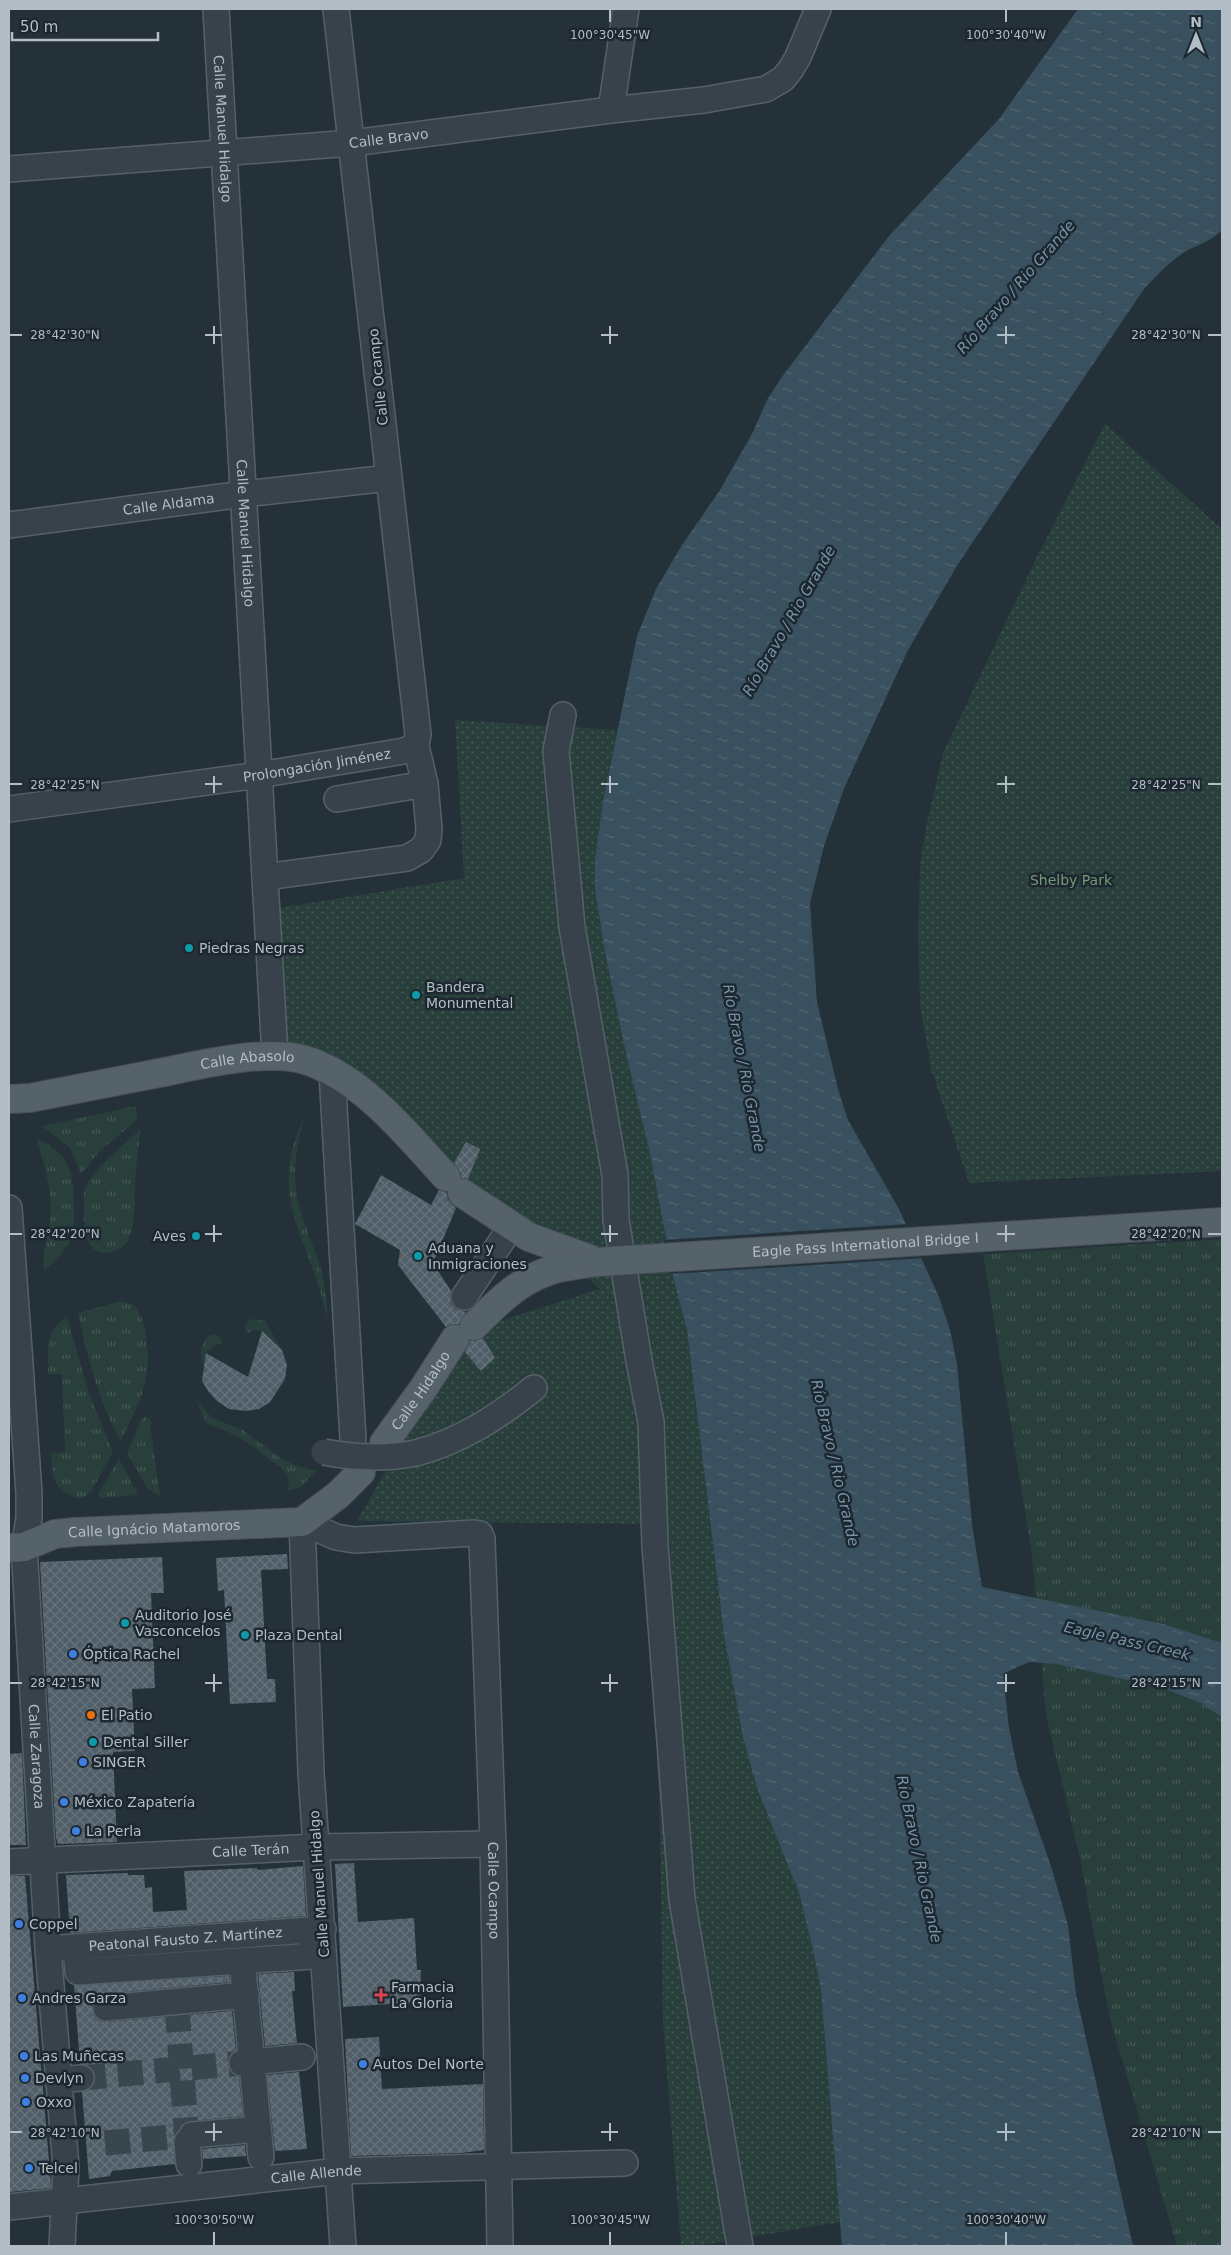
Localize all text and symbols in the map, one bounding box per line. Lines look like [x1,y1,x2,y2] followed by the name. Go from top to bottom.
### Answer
[12,10,159,42] scale bar
[1171,10,1221,60] north arrow
[1190,14,1202,30] text: N
[20,18,58,36] text: 50 m
[570,28,650,42] text: 100°30'45"W
[966,28,1046,42] text: 100°30'40"W
[211,55,235,203] street label: Calle Manuel Hidalgo
[348,125,429,151] street label: Calle Bravo
[953,217,1079,357] water label: Río Bravo / Rio Grande
[30,328,100,342] text: 28°42'30"N
[365,328,391,426] street label: Calle Ocampo
[1131,328,1201,342] text: 28°42'30"N
[233,459,258,607] street label: Calle Manuel Hidalgo
[122,490,215,518] street label: Calle Aldama
[739,543,839,699] water label: Río Bravo / Rio Grande
[242,745,392,785] street label: Prolongación Jiménez
[30,778,100,792] text: 28°42'25"N
[1131,778,1201,792] text: 28°42'25"N
[1030,872,1113,888] park label: Shelby Park
[199,940,304,956] place label: Piedras Negras
[183,942,195,954] marker: Piedras Negras
[426,979,513,1011] place label: Bandera Monumental
[719,983,769,1153] water label: Río Bravo / Rio Grande
[410,989,422,1001] marker: Bandera Monumental
[199,1048,296,1072] street label: Calle Abasolo
[30,1227,100,1241] text: 28°42'20"N
[1131,1227,1201,1241] text: 28°42'20"N
[153,1228,186,1244] place label: Aves
[190,1230,202,1242] marker: Aves
[752,1230,979,1260] street label: Eagle Pass International Bridge I
[428,1240,527,1272] place label: Aduana y Inmigraciones
[412,1250,424,1262] marker: Aduana y Inmigraciones
[388,1348,453,1433] street label: Calle Hidalgo
[807,1378,863,1548] water label: Río Bravo / Rio Grande
[67,1517,241,1541] street label: Calle Ignácio Matamoros
[135,1607,232,1639] place label: Auditorio José Vasconcelos
[119,1617,131,1629] marker: Auditorio José Vasconcelos
[1062,1618,1193,1665] water label: Eagle Pass Creek
[255,1627,343,1643] place label: Plaza Dental
[239,1629,251,1641] marker: Plaza Dental
[83,1645,180,1662] place label: Óptica Rachel
[67,1648,79,1660] marker: Óptica Rachel
[30,1676,100,1690] text: 28°42'15"N
[1131,1676,1201,1690] text: 28°42'15"N
[25,1704,48,1809] street label: Calle Zaragoza
[101,1707,153,1723] place label: El Patio
[85,1709,97,1721] marker: El Patio
[103,1734,189,1750] place label: Dental Siller
[87,1736,99,1748] marker: Dental Siller
[93,1754,146,1770] place label: SINGER
[77,1756,89,1768] marker: SINGER
[892,1774,946,1944] water label: Río Bravo / Rio Grande
[74,1794,195,1810] place label: México Zapatería
[58,1796,70,1808] marker: México Zapatería
[306,1810,332,1958] street label: Calle Manuel Hidalgo
[86,1823,142,1839] place label: La Perla
[70,1825,82,1837] marker: La Perla
[212,1840,290,1860] street label: Calle Terán
[485,1842,503,1939] street label: Calle Ocampo
[29,1916,78,1932] place label: Coppel
[13,1918,25,1930] marker: Coppel
[88,1924,283,1954] street label: Peatonal Fausto Z. Martínez
[391,1979,454,2011] place label: Farmacia La Gloria
[375,1989,387,2001] marker: Farmacia La Gloria
[32,1990,126,2006] place label: Andres Garza
[16,1992,28,2004] marker: Andres Garza
[34,2048,124,2064] place label: Las Muñecas
[18,2050,30,2062] marker: Las Muñecas
[373,2056,484,2072] place label: Autos Del Norte
[357,2058,369,2070] marker: Autos Del Norte
[35,2070,84,2086] place label: Devlyn
[19,2072,31,2084] marker: Devlyn
[36,2094,72,2110] place label: Oxxo
[20,2096,32,2108] marker: Oxxo
[30,2126,100,2140] text: 28°42'10"N
[1131,2126,1201,2140] text: 28°42'10"N
[38,2160,78,2176] place label: Telcel
[23,2162,35,2174] marker: Telcel
[270,2162,362,2186] street label: Calle Allende
[174,2213,254,2227] text: 100°30'50"W
[570,2213,650,2227] text: 100°30'45"W
[966,2213,1046,2227] text: 100°30'40"W

